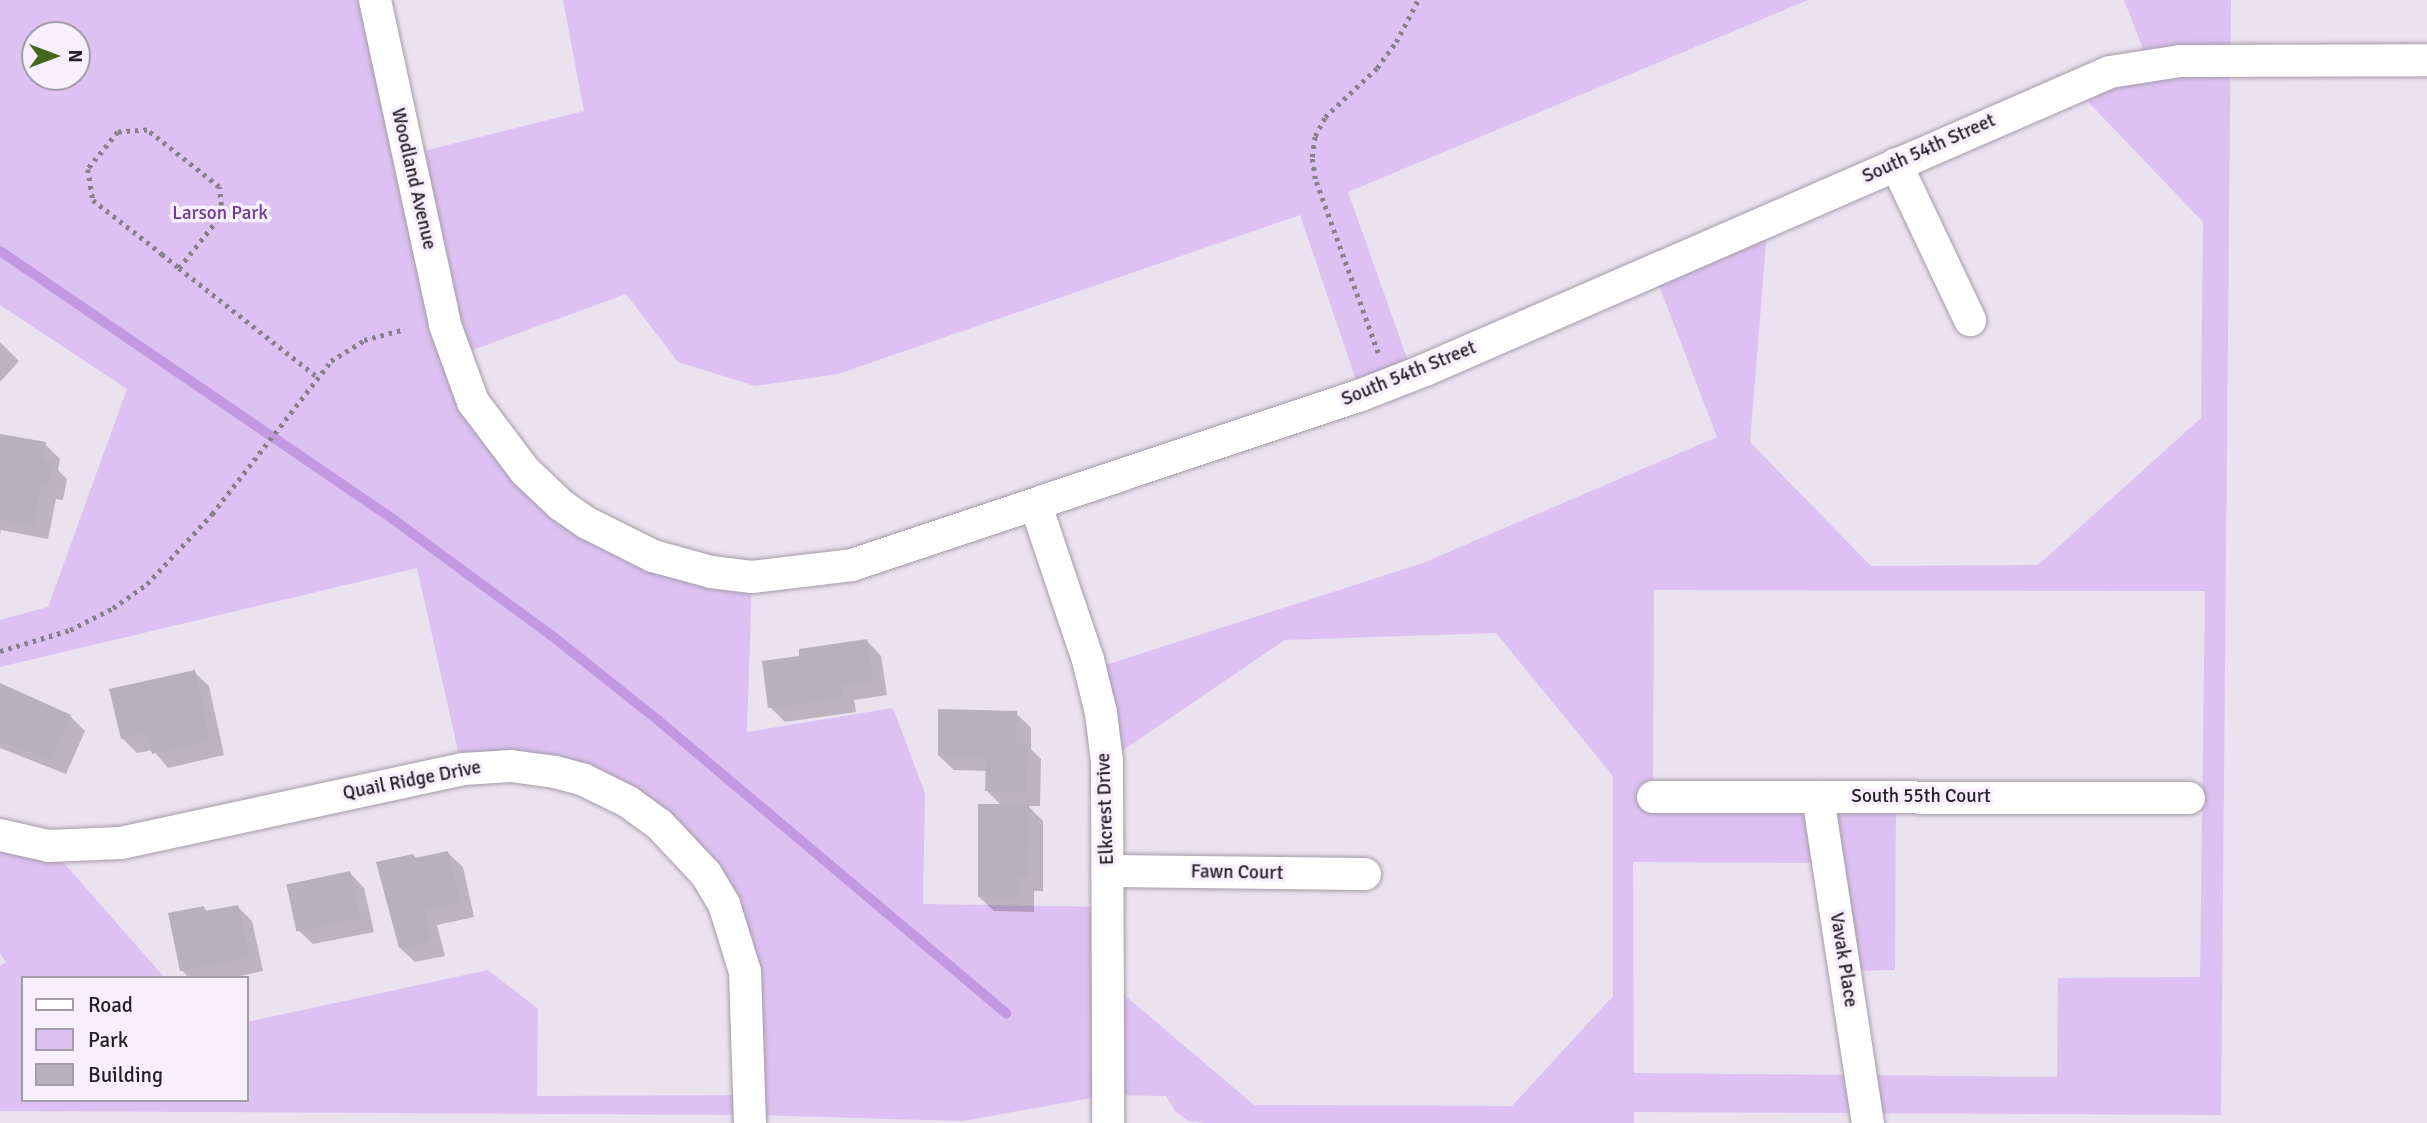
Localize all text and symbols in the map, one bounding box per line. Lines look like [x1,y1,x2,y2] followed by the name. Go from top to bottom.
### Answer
[21,21,91,91] north arrow
[63,49,87,63] text: N
[386,106,440,252] street label: Woodland Avenue
[1859,109,1999,189] street label: South 54th Street
[172,203,268,225] park label: Larson Park
[1338,337,1480,411] street label: South 54th Street
[1093,753,1119,865] street label: Elkcrest Drive
[341,756,483,806] street label: Quail Ridge Drive
[1851,786,1991,808] street label: South 55th Court
[1191,861,1283,885] street label: Fawn Court
[1824,911,1862,1009] street label: Vavak Place
[21,976,248,1102] legend
[88,992,133,1018] text: Road
[88,1027,128,1053] text: Park
[88,1062,163,1088] text: Building

